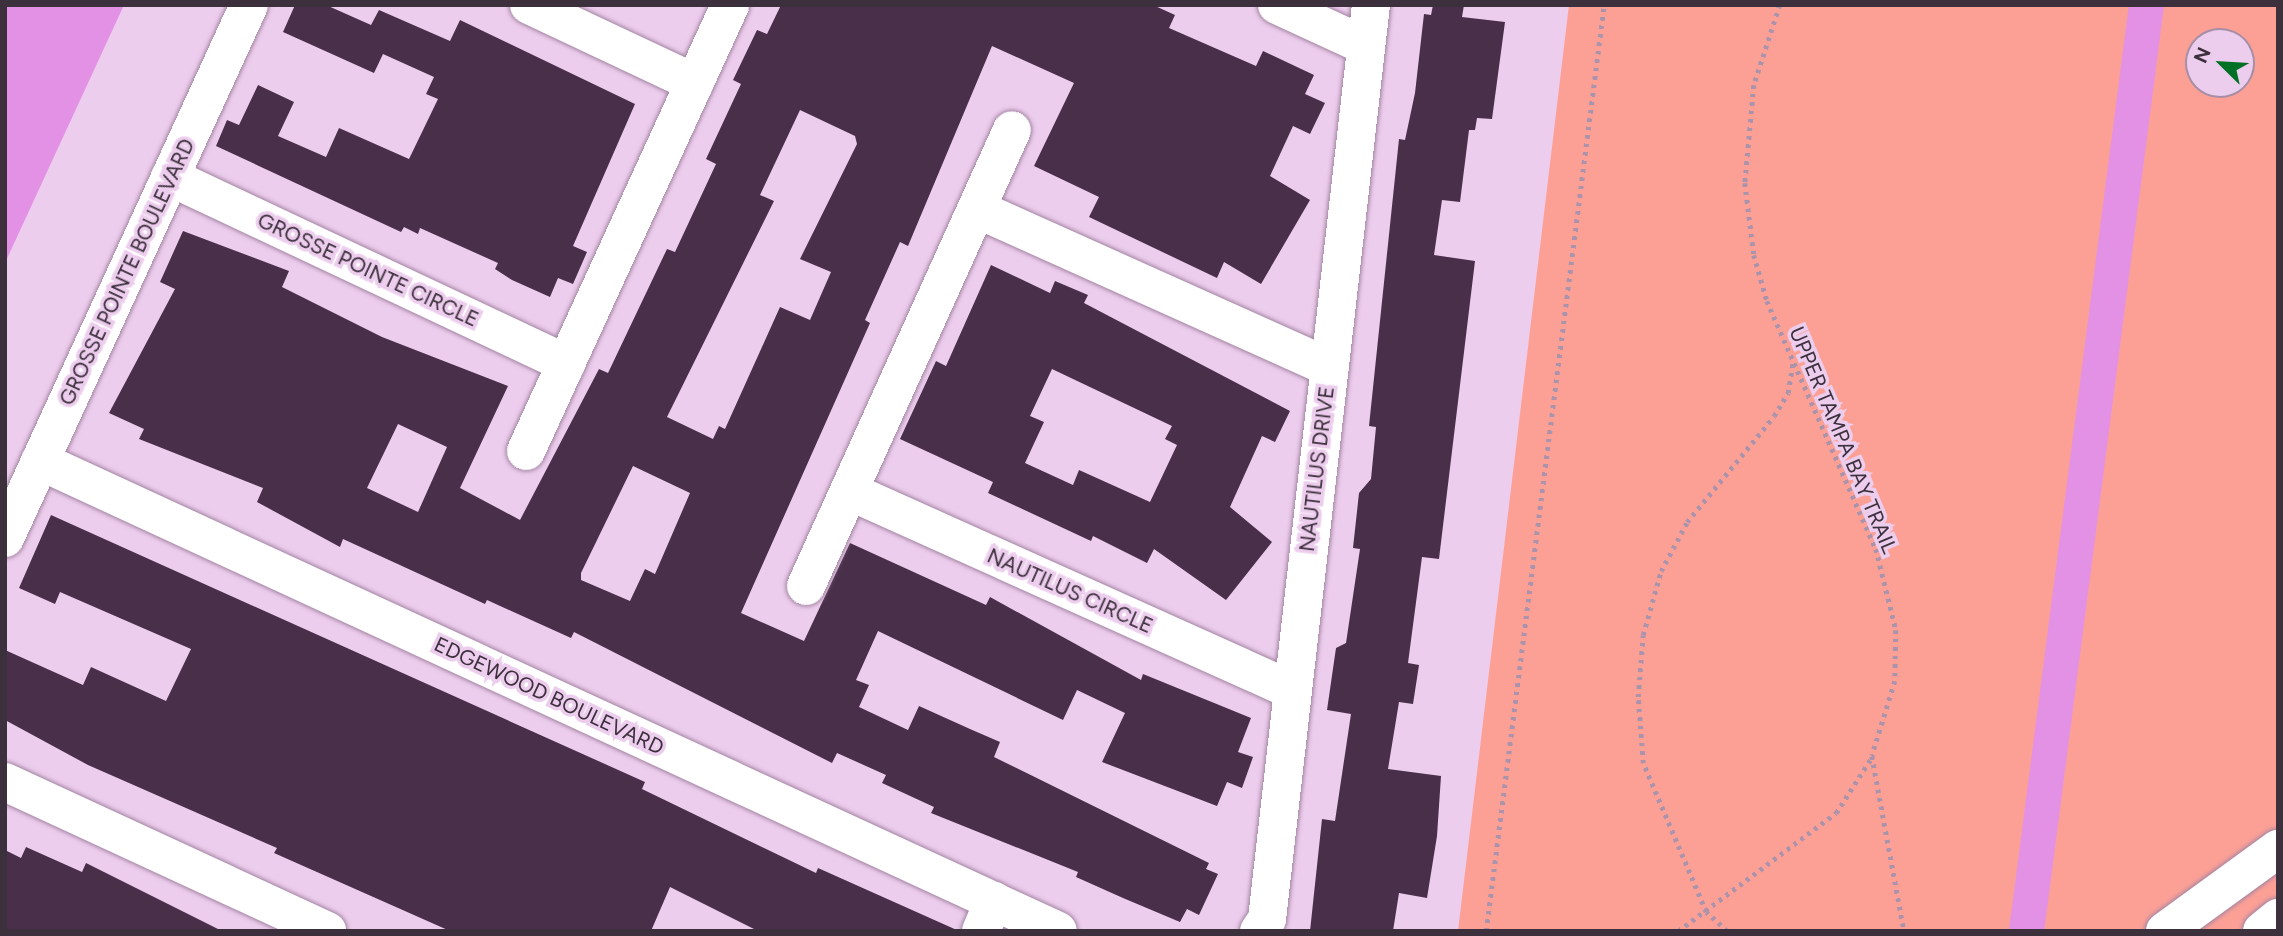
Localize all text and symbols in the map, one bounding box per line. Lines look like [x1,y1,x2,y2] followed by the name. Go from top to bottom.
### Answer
[2185,28,2255,98] north arrow
[2189,44,2216,66] text: N
[54,135,200,409] street label: GROSSE POINTE BOULEVARD
[254,208,482,332] street label: GROSSE POINTE CIRCLE
[1784,323,1902,557] street label: UPPER TAMPA BAY TRAIL
[1294,385,1340,553] street label: NAUTILUS DRIVE
[983,543,1157,639] street label: NAUTILUS CIRCLE
[430,632,668,760] street label: EDGEWOOD BOULEVARD

